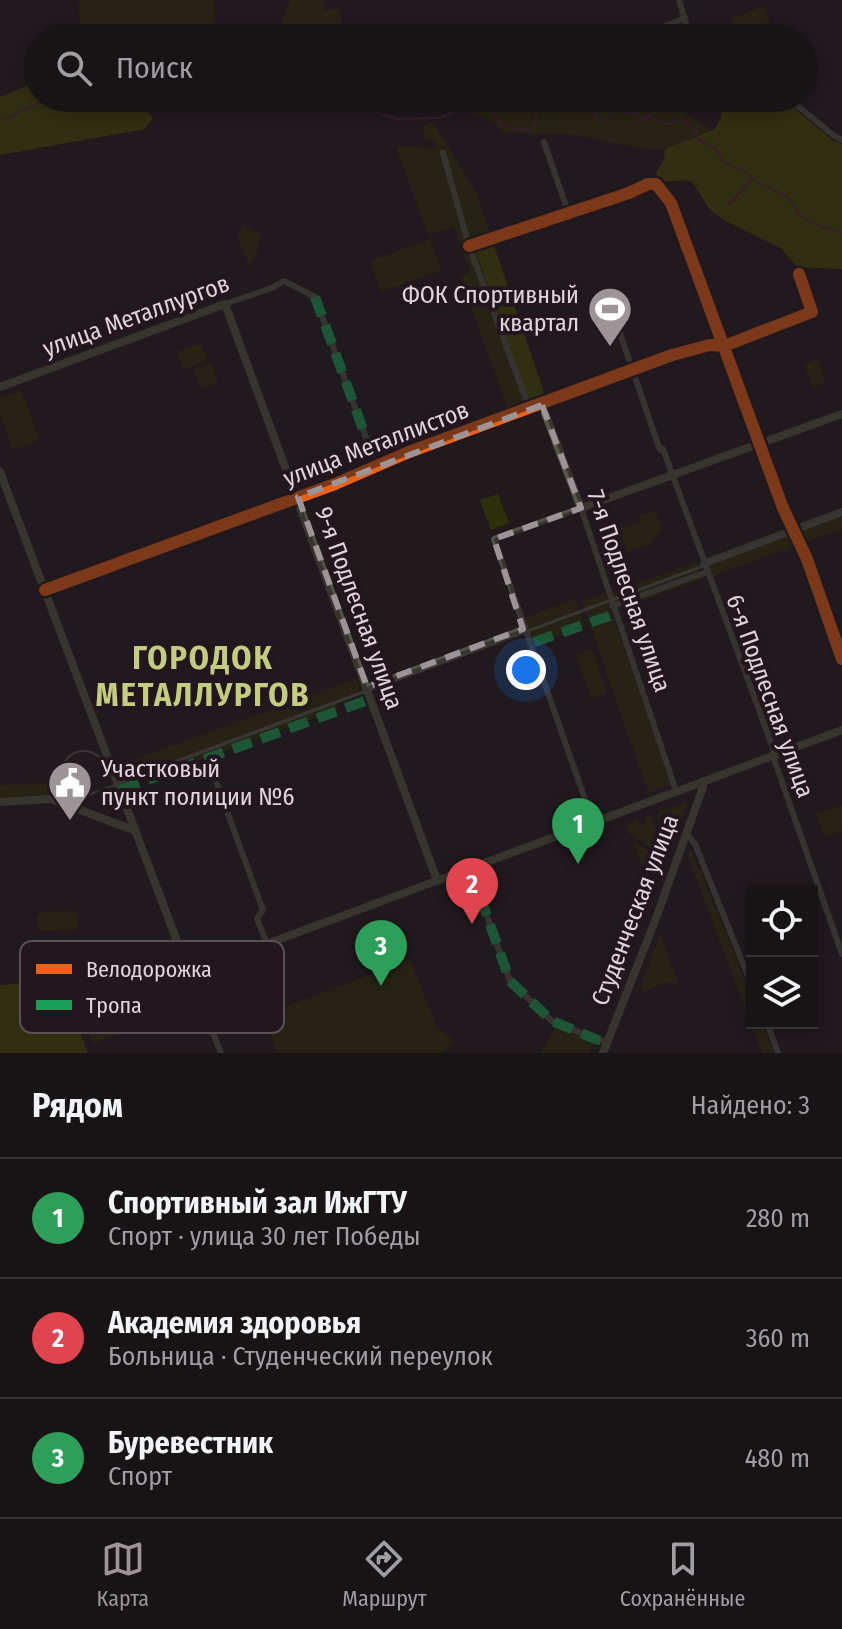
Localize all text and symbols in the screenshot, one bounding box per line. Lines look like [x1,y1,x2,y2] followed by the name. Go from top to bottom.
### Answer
[24,24,818,112] search box
[52,46,96,90] icon: search
[116,50,193,86] text: Поиск
[39,269,233,363] street label: улица Металлургов
[402,281,579,337] place label: ФОК Спортивный квартал
[586,285,634,348] sports icon: ФОК Спортивный квартал
[279,396,473,492] street label: улица Металлистов
[581,486,677,696] street label: 7-я Подлесная улица
[309,503,409,713] street label: 9-я Подлесная улица
[720,591,820,801] street label: 6-я Подлесная улица
[96,639,310,714] district label: ГОРОДОК МЕТАЛЛУРГОВ
[506,650,546,690] your location
[100,755,294,811] place label: Участковый пункт полиции №6
[46,759,94,822] public building icon: Участковый пункт полиции №6
[552,798,604,864] pin: 1
[586,811,684,1009] street label: Студенческая улица
[446,858,498,924] pin: 2
[746,885,818,1029] map controls
[746,885,818,957] button: locate
[355,920,407,986] pin: 3
[20,941,284,1033] legend
[86,956,212,983] text: Велодорожка
[746,957,818,1029] button: layers
[86,992,142,1019] text: Тропа
[32,1085,123,1126] text: Рядом
[691,1090,810,1121] text: Найдено: 3
[108,1185,407,1221] text: Спортивный зал ИжГТУ
[53,1203,64,1234] text: 1
[746,1203,810,1234] text: 280 m
[108,1221,421,1252] text: Спорт · улица 30 лет Победы
[108,1305,361,1341] text: Академия здоровья
[52,1323,64,1354] text: 2
[746,1323,810,1354] text: 360 m
[108,1341,493,1372] text: Больница · Студенческий переулок
[108,1425,273,1461] text: Буревестник
[52,1443,64,1474] text: 3
[745,1443,810,1474] text: 480 m
[108,1461,172,1492] text: Спорт
[97,1537,149,1612] tab: Карта
[342,1537,427,1612] tab: Маршрут
[620,1537,745,1612] tab: Сохранённые

